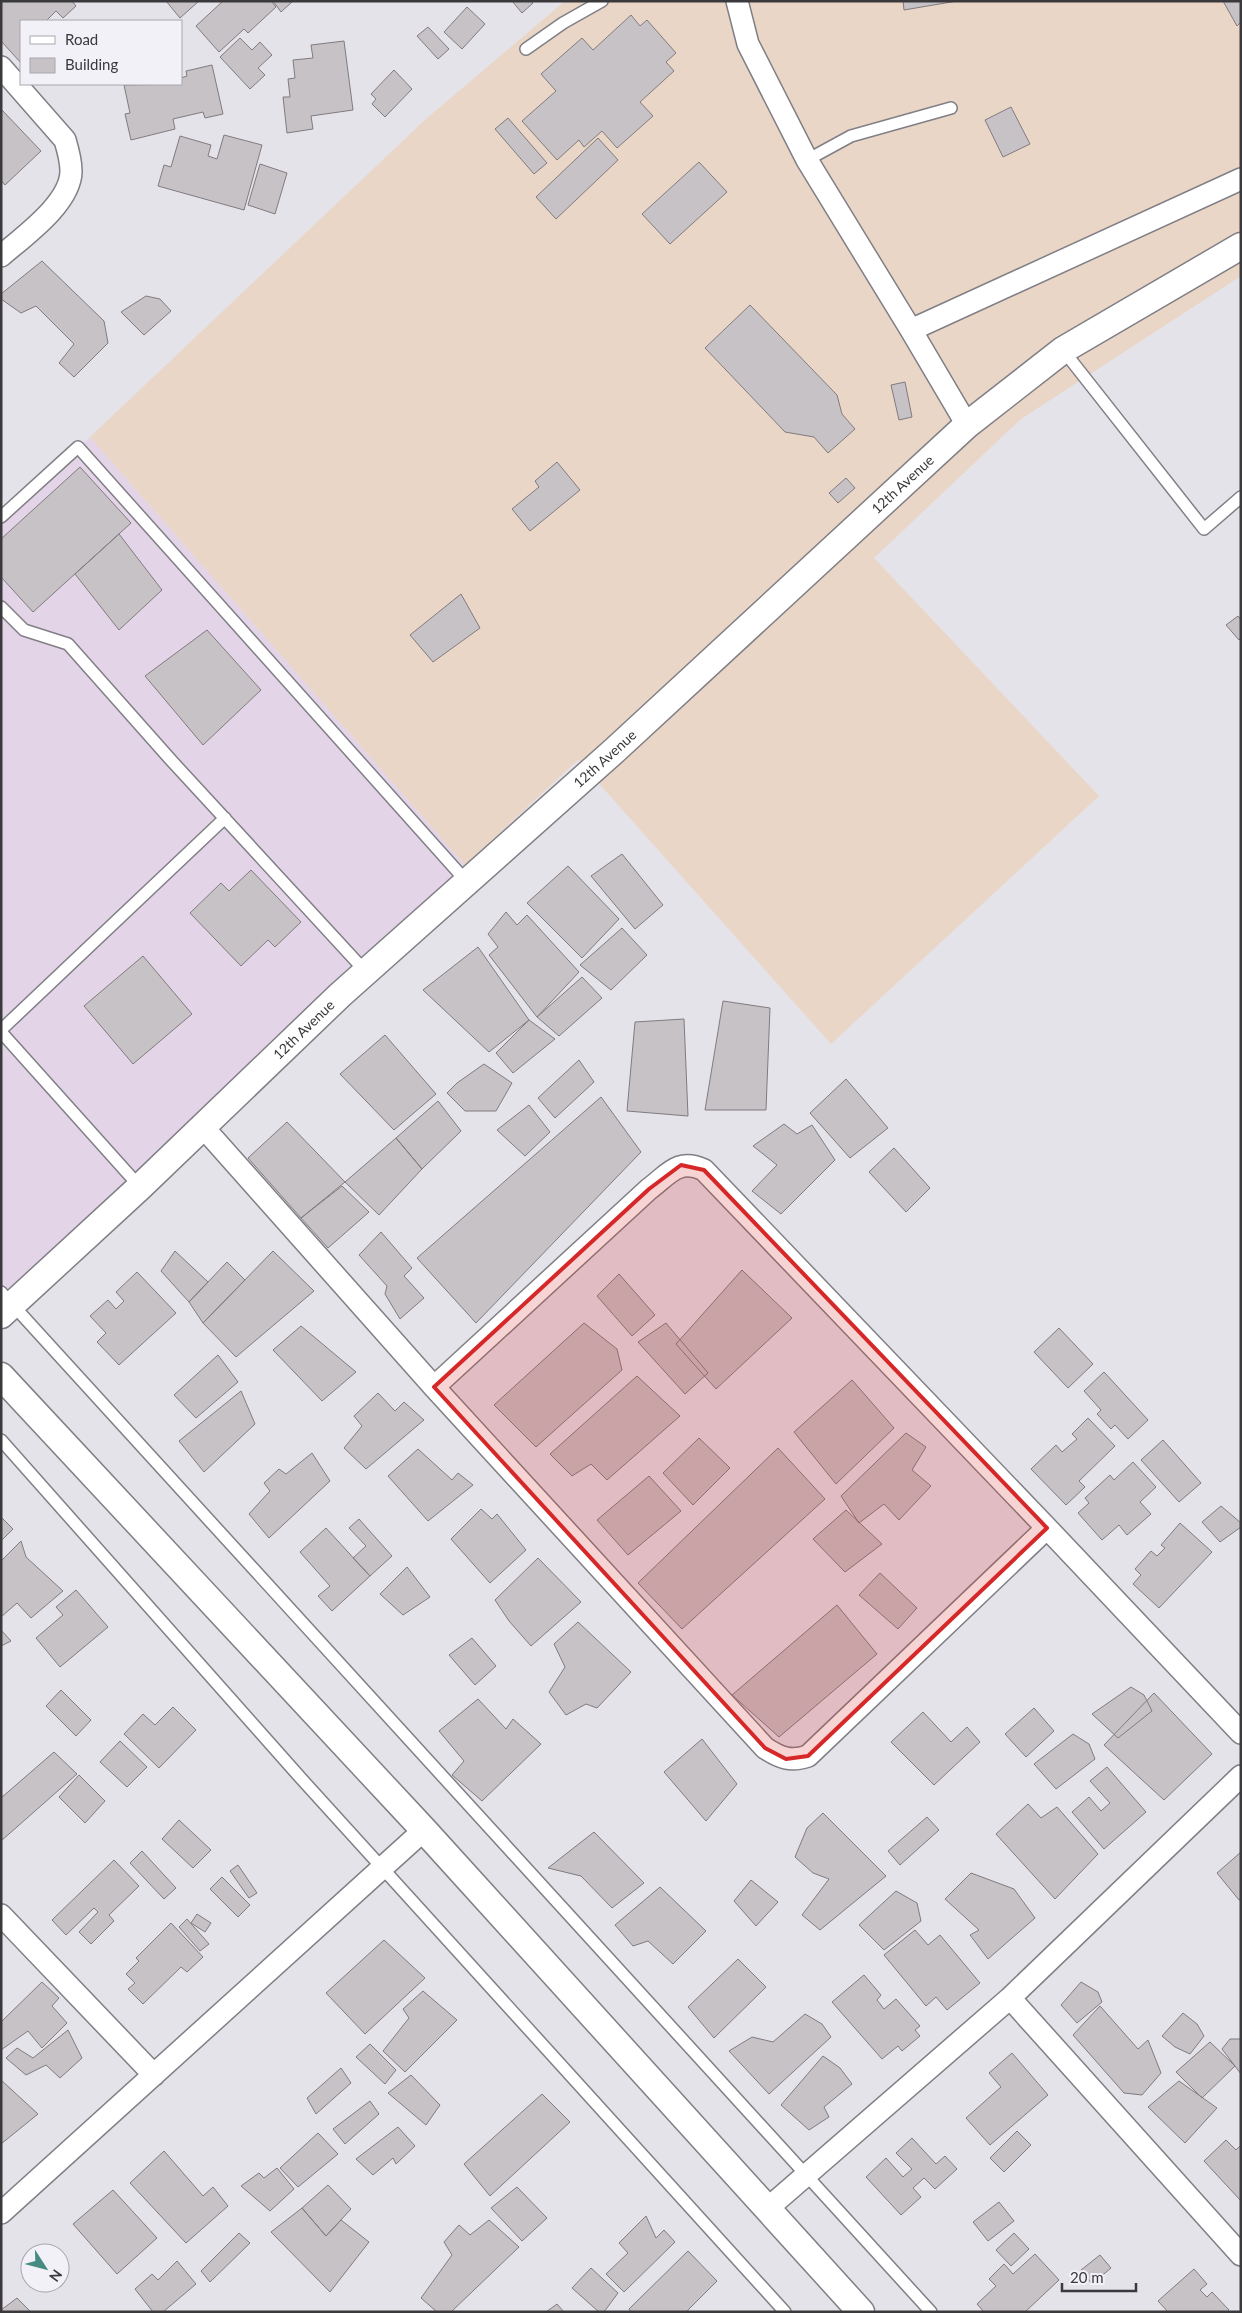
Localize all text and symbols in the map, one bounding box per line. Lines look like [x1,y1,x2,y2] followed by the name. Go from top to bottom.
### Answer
[20,20,182,85] legend
[65,30,98,48] text: Road
[65,55,118,73] text: Building
[868,451,937,517] street label: 12th Avenue
[570,726,639,791] street label: 12th Avenue
[269,996,338,1063] street label: 12th Avenue
[20,2243,70,2293] north arrow
[1062,2260,1136,2292] scale bar
[46,2267,66,2285] text: N
[1070,2268,1104,2286] text: 20 m

